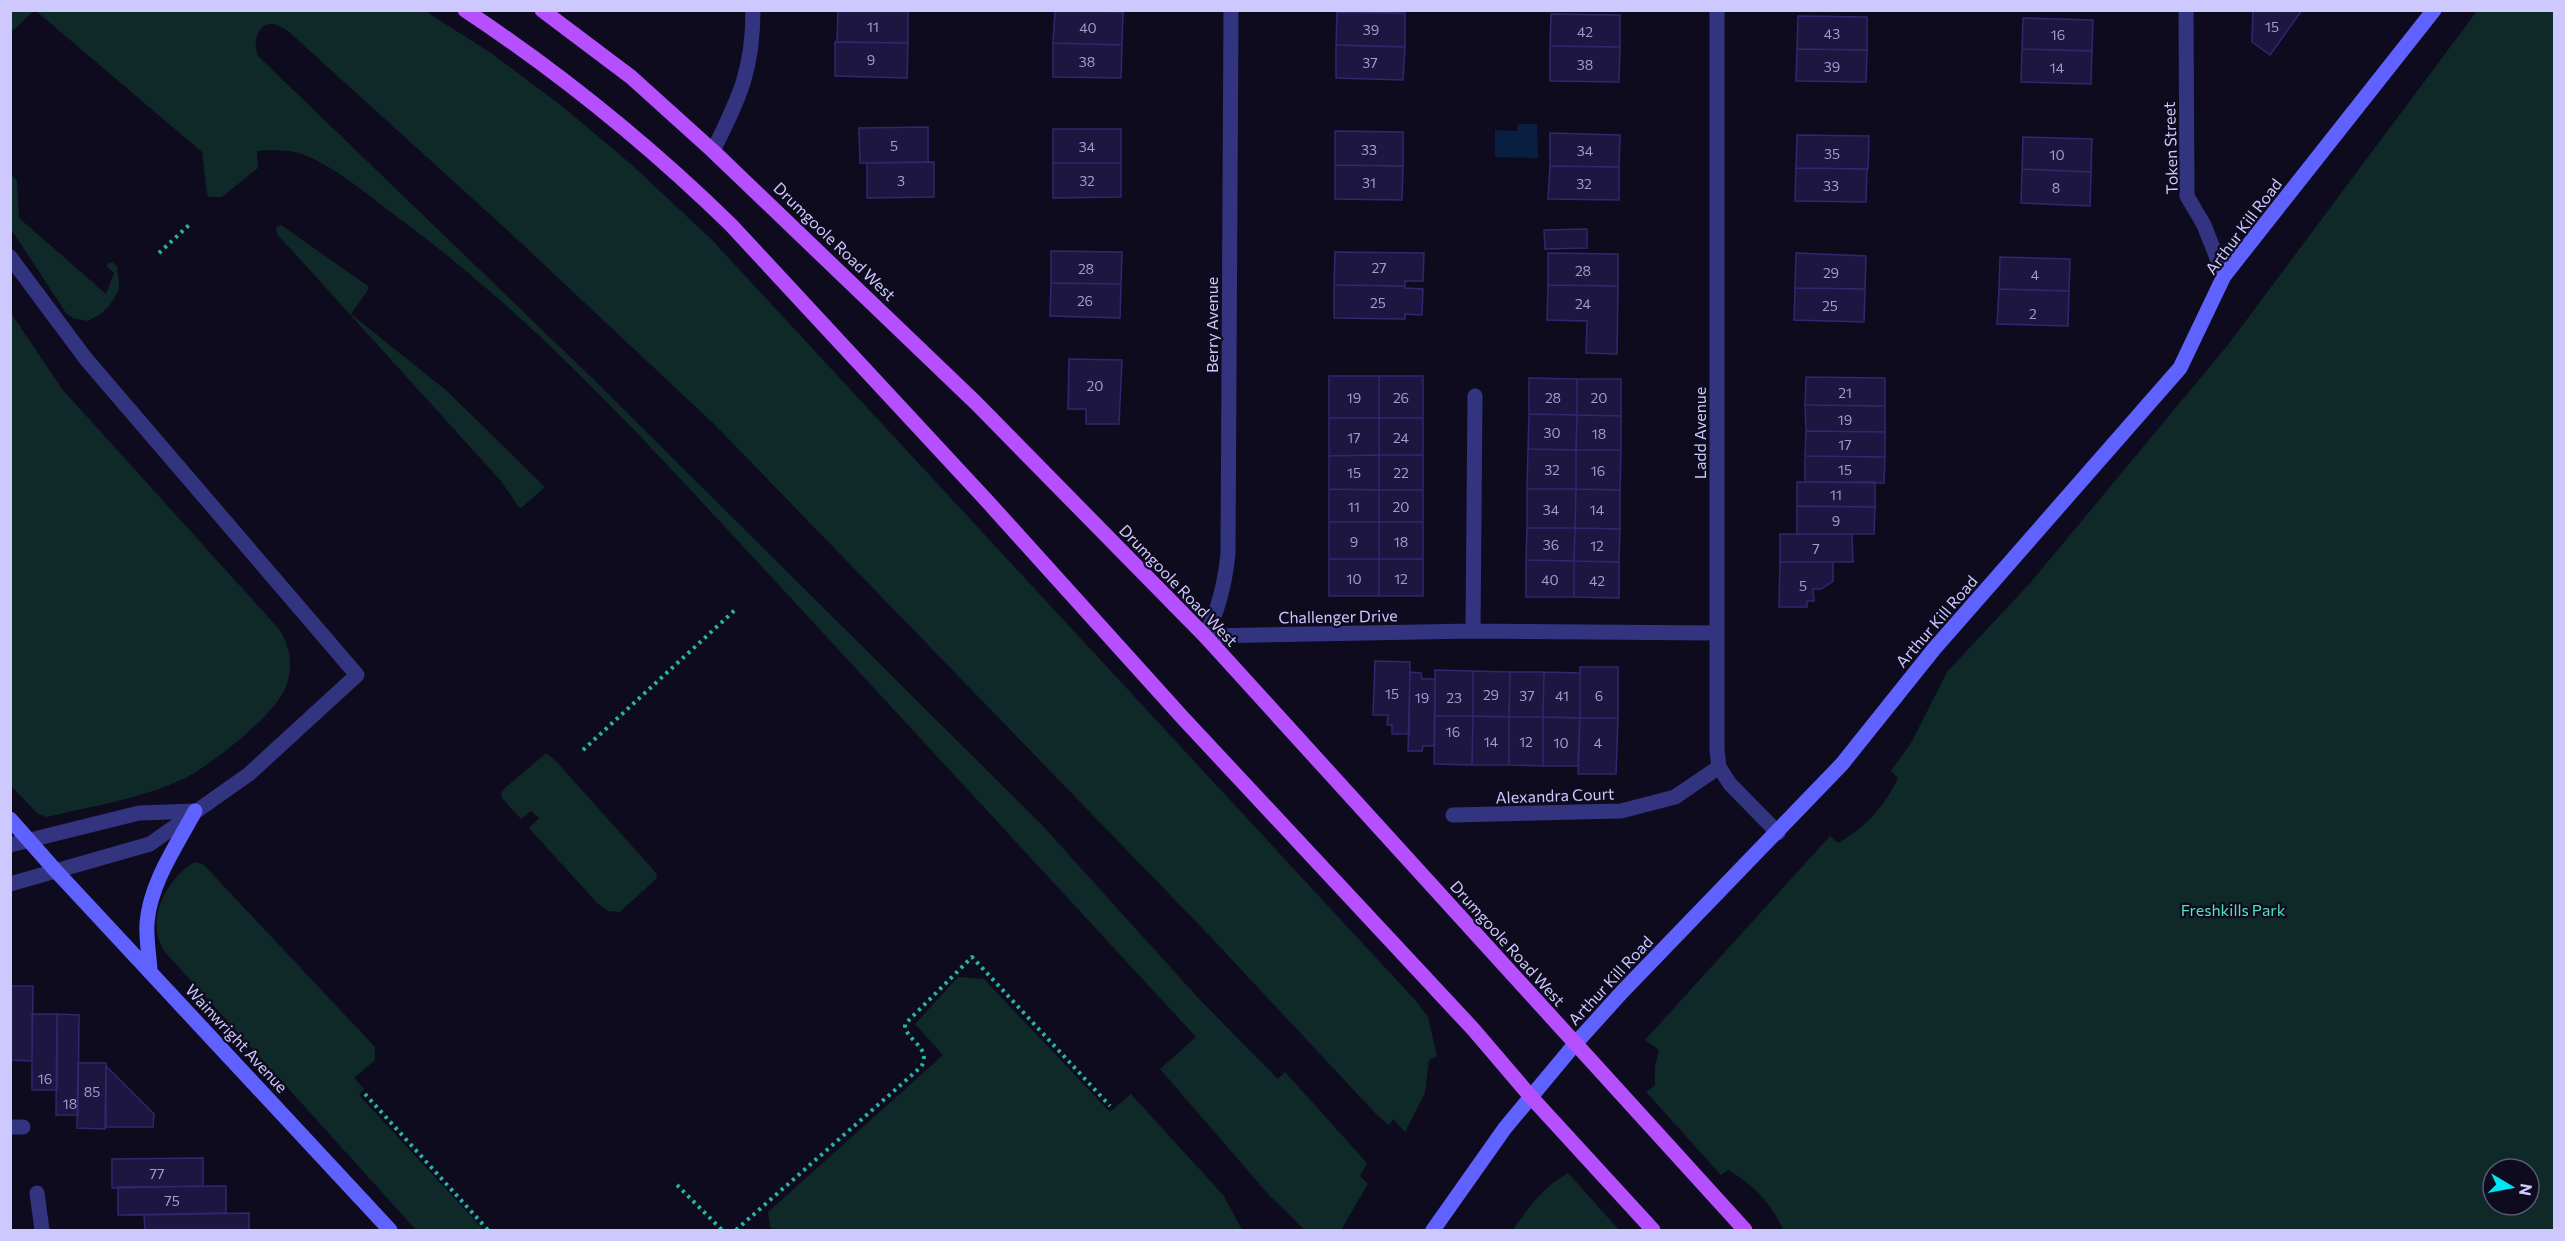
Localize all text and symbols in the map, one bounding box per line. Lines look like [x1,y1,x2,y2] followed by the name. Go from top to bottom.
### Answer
[867,18,879,35] house number: 11
[2265,18,2279,35] house number: 15
[1079,19,1097,36] house number: 40
[1363,21,1379,38] house number: 39
[1577,23,1593,40] house number: 42
[1824,25,1840,42] house number: 43
[2051,26,2065,43] house number: 16
[867,51,875,68] house number: 9
[1079,53,1095,70] house number: 38
[1362,54,1378,71] house number: 37
[1577,56,1593,73] house number: 38
[1824,58,1840,75] house number: 39
[2050,59,2065,76] house number: 14
[2159,101,2181,195] street label: Token Street
[890,137,898,154] house number: 5
[1079,138,1096,155] house number: 34
[1361,141,1377,158] house number: 33
[1577,142,1594,159] house number: 34
[1824,145,1840,162] house number: 35
[2049,146,2065,163] house number: 10
[897,172,905,189] house number: 3
[1079,172,1095,189] house number: 32
[1362,174,1376,191] house number: 31
[2201,174,2285,278] street label: Arthur Kill Road
[1576,175,1592,192] house number: 32
[1823,177,1839,194] house number: 33
[770,178,900,304] street label: Drumgoole Road West
[2052,179,2060,196] house number: 8
[1371,259,1387,276] house number: 27
[1078,260,1094,277] house number: 28
[1575,262,1591,279] house number: 28
[1823,264,1839,281] house number: 29
[2031,266,2040,283] house number: 4
[1202,277,1221,373] street label: Berry Avenue
[1077,292,1093,309] house number: 26
[1370,294,1386,311] house number: 25
[1575,295,1592,312] house number: 24
[1822,297,1838,314] house number: 25
[2029,305,2037,322] house number: 2
[1087,377,1103,394] house number: 20
[1838,384,1852,401] house number: 21
[1690,387,1709,479] street label: Ladd Avenue
[1347,389,1361,406] house number: 19
[1393,389,1409,406] house number: 26
[1545,389,1561,406] house number: 28
[1591,389,1607,406] house number: 20
[1838,411,1852,428] house number: 19
[1543,424,1561,441] house number: 30
[1592,425,1606,442] house number: 18
[1347,429,1361,446] house number: 17
[1393,429,1410,446] house number: 24
[1838,436,1852,453] house number: 17
[1544,461,1560,478] house number: 32
[1838,461,1852,478] house number: 15
[1591,462,1605,479] house number: 16
[1347,464,1361,481] house number: 15
[1393,464,1409,481] house number: 22
[1830,486,1842,503] house number: 11
[1348,498,1360,515] house number: 11
[1393,498,1409,515] house number: 20
[1543,501,1560,518] house number: 34
[1590,501,1605,518] house number: 14
[1832,512,1840,529] house number: 9
[1116,520,1242,650] street label: Drumgoole Road West
[1350,533,1358,550] house number: 9
[1394,533,1408,550] house number: 18
[1543,536,1559,553] house number: 36
[1590,537,1604,554] house number: 12
[1812,540,1820,557] house number: 7
[1346,570,1362,587] house number: 10
[1394,570,1408,587] house number: 12
[1541,571,1559,588] house number: 40
[1891,571,1981,671] street label: Arthur Kill Road
[1589,572,1605,589] house number: 42
[1799,577,1807,594] house number: 5
[1278,605,1398,627] street label: Challenger Drive
[1385,685,1399,702] house number: 15
[1483,686,1499,703] house number: 29
[1519,687,1535,704] house number: 37
[1555,687,1569,704] house number: 41
[1595,687,1603,704] house number: 6
[1415,689,1429,706] house number: 19
[1446,689,1462,706] house number: 23
[1446,723,1460,740] house number: 16
[1484,733,1499,750] house number: 14
[1519,733,1533,750] house number: 12
[1553,734,1569,751] house number: 10
[1594,734,1603,751] house number: 4
[1495,783,1615,807] street label: Alexandra Court
[1447,876,1570,1010] street label: Drumgoole Road West
[2181,900,2286,919] park label: Freshkills Park
[1564,931,1656,1029] street label: Arthur Kill Road
[182,980,292,1096] street label: Wainwright Avenue
[38,1070,52,1087] house number: 16
[84,1083,100,1100] house number: 85
[63,1095,77,1112] house number: 18
[2481,1157,2541,1217] north arrow
[150,1165,164,1182] house number: 77
[2516,1182,2537,1197] text: N
[164,1192,180,1209] house number: 75

